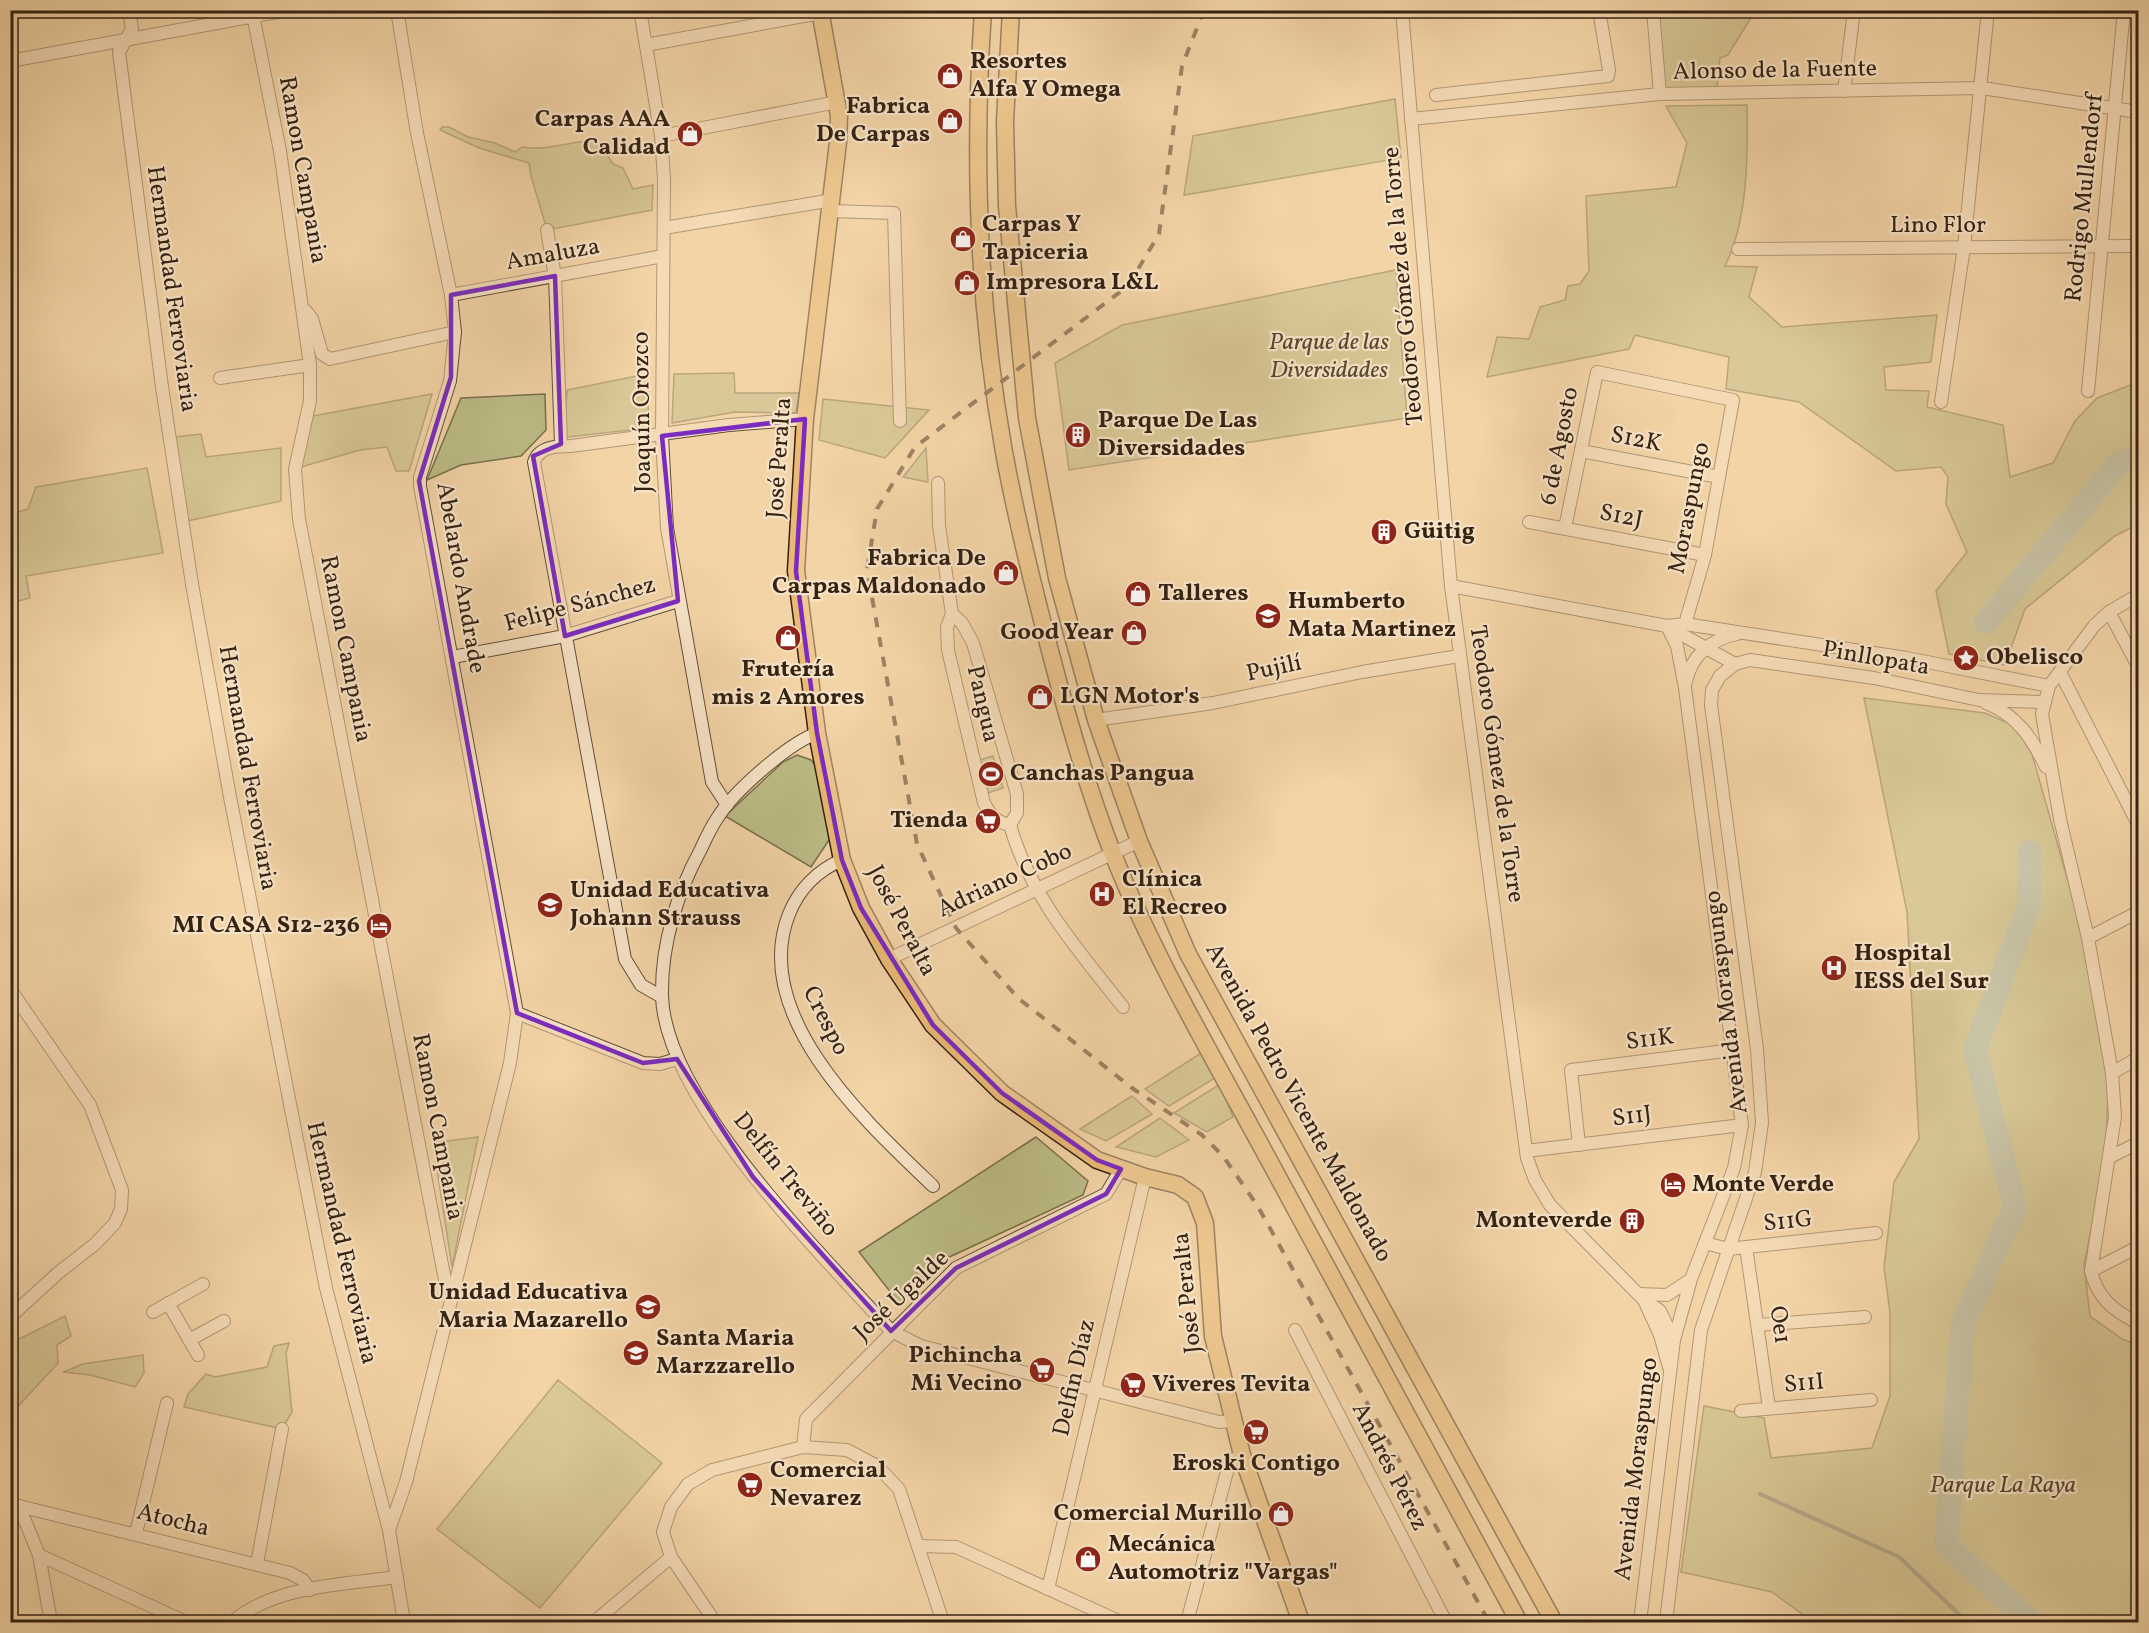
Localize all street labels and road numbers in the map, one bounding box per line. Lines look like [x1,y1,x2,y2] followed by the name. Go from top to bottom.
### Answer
[1673,52,1877,90] street label: Alonso de la Fuente
[269,74,335,266] street label: Ramon Campania
[2057,89,2113,304] street label: Rodrigo Mullendorf
[1375,145,1433,427] street label: Teodoro Gómez de la Torre
[137,164,205,414] street label: Hermandad Ferroviaria
[1890,209,1986,243] street label: Lino Flor
[503,230,603,280] street label: Amaluza
[625,331,661,493] street label: Joaquín Orozco
[1532,384,1588,508] street label: 6 de Agosto
[759,396,801,520] street label: José Peralta
[1607,418,1665,462] street label: S12K
[1661,439,1719,577] street label: Moraspungo
[426,480,494,676] street label: Abelardo Andrade
[1596,496,1646,538] street label: S12J
[310,553,380,745] street label: Ramon Campania
[501,568,659,642] street label: Felipe Sánchez
[1460,623,1532,905] street label: Teodoro Gómez de la Torre
[1820,633,1932,685] street label: Pinllopata
[209,643,285,893] street label: Hermandad Ferroviaria
[1243,647,1305,691] street label: Pujilí
[957,662,1007,746] street label: Pangua
[932,835,1078,927] street label: Adriano Cobo
[857,859,945,983] street label: José Peralta
[1696,888,1758,1116] street label: Avenida Moraspungo
[1196,937,1400,1269] street label: Avenida Pedro Vicente Maldonado
[793,980,857,1062] street label: Crespo
[1624,1020,1676,1060] street label: S11K
[402,1031,472,1223] street label: Ramon Campania
[1610,1098,1654,1136] street label: S11J
[724,1105,846,1245] street label: Delfín Treviño
[297,1118,385,1368] street label: Hermandad Ferroviaria
[1762,1203,1814,1241] street label: S11G
[1165,1231,1211,1355] street label: José Peralta
[847,1243,957,1349] street label: José Ugalde
[1760,1304,1798,1346] street label: Oe1
[1045,1316,1105,1440] street label: Delfin Díaz
[1606,1355,1668,1583] street label: Avenida Moraspungo
[1782,1365,1826,1403] street label: S11I
[1342,1397,1436,1537] street label: Andrés Pérez
[133,1496,213,1546] street label: Atocha

